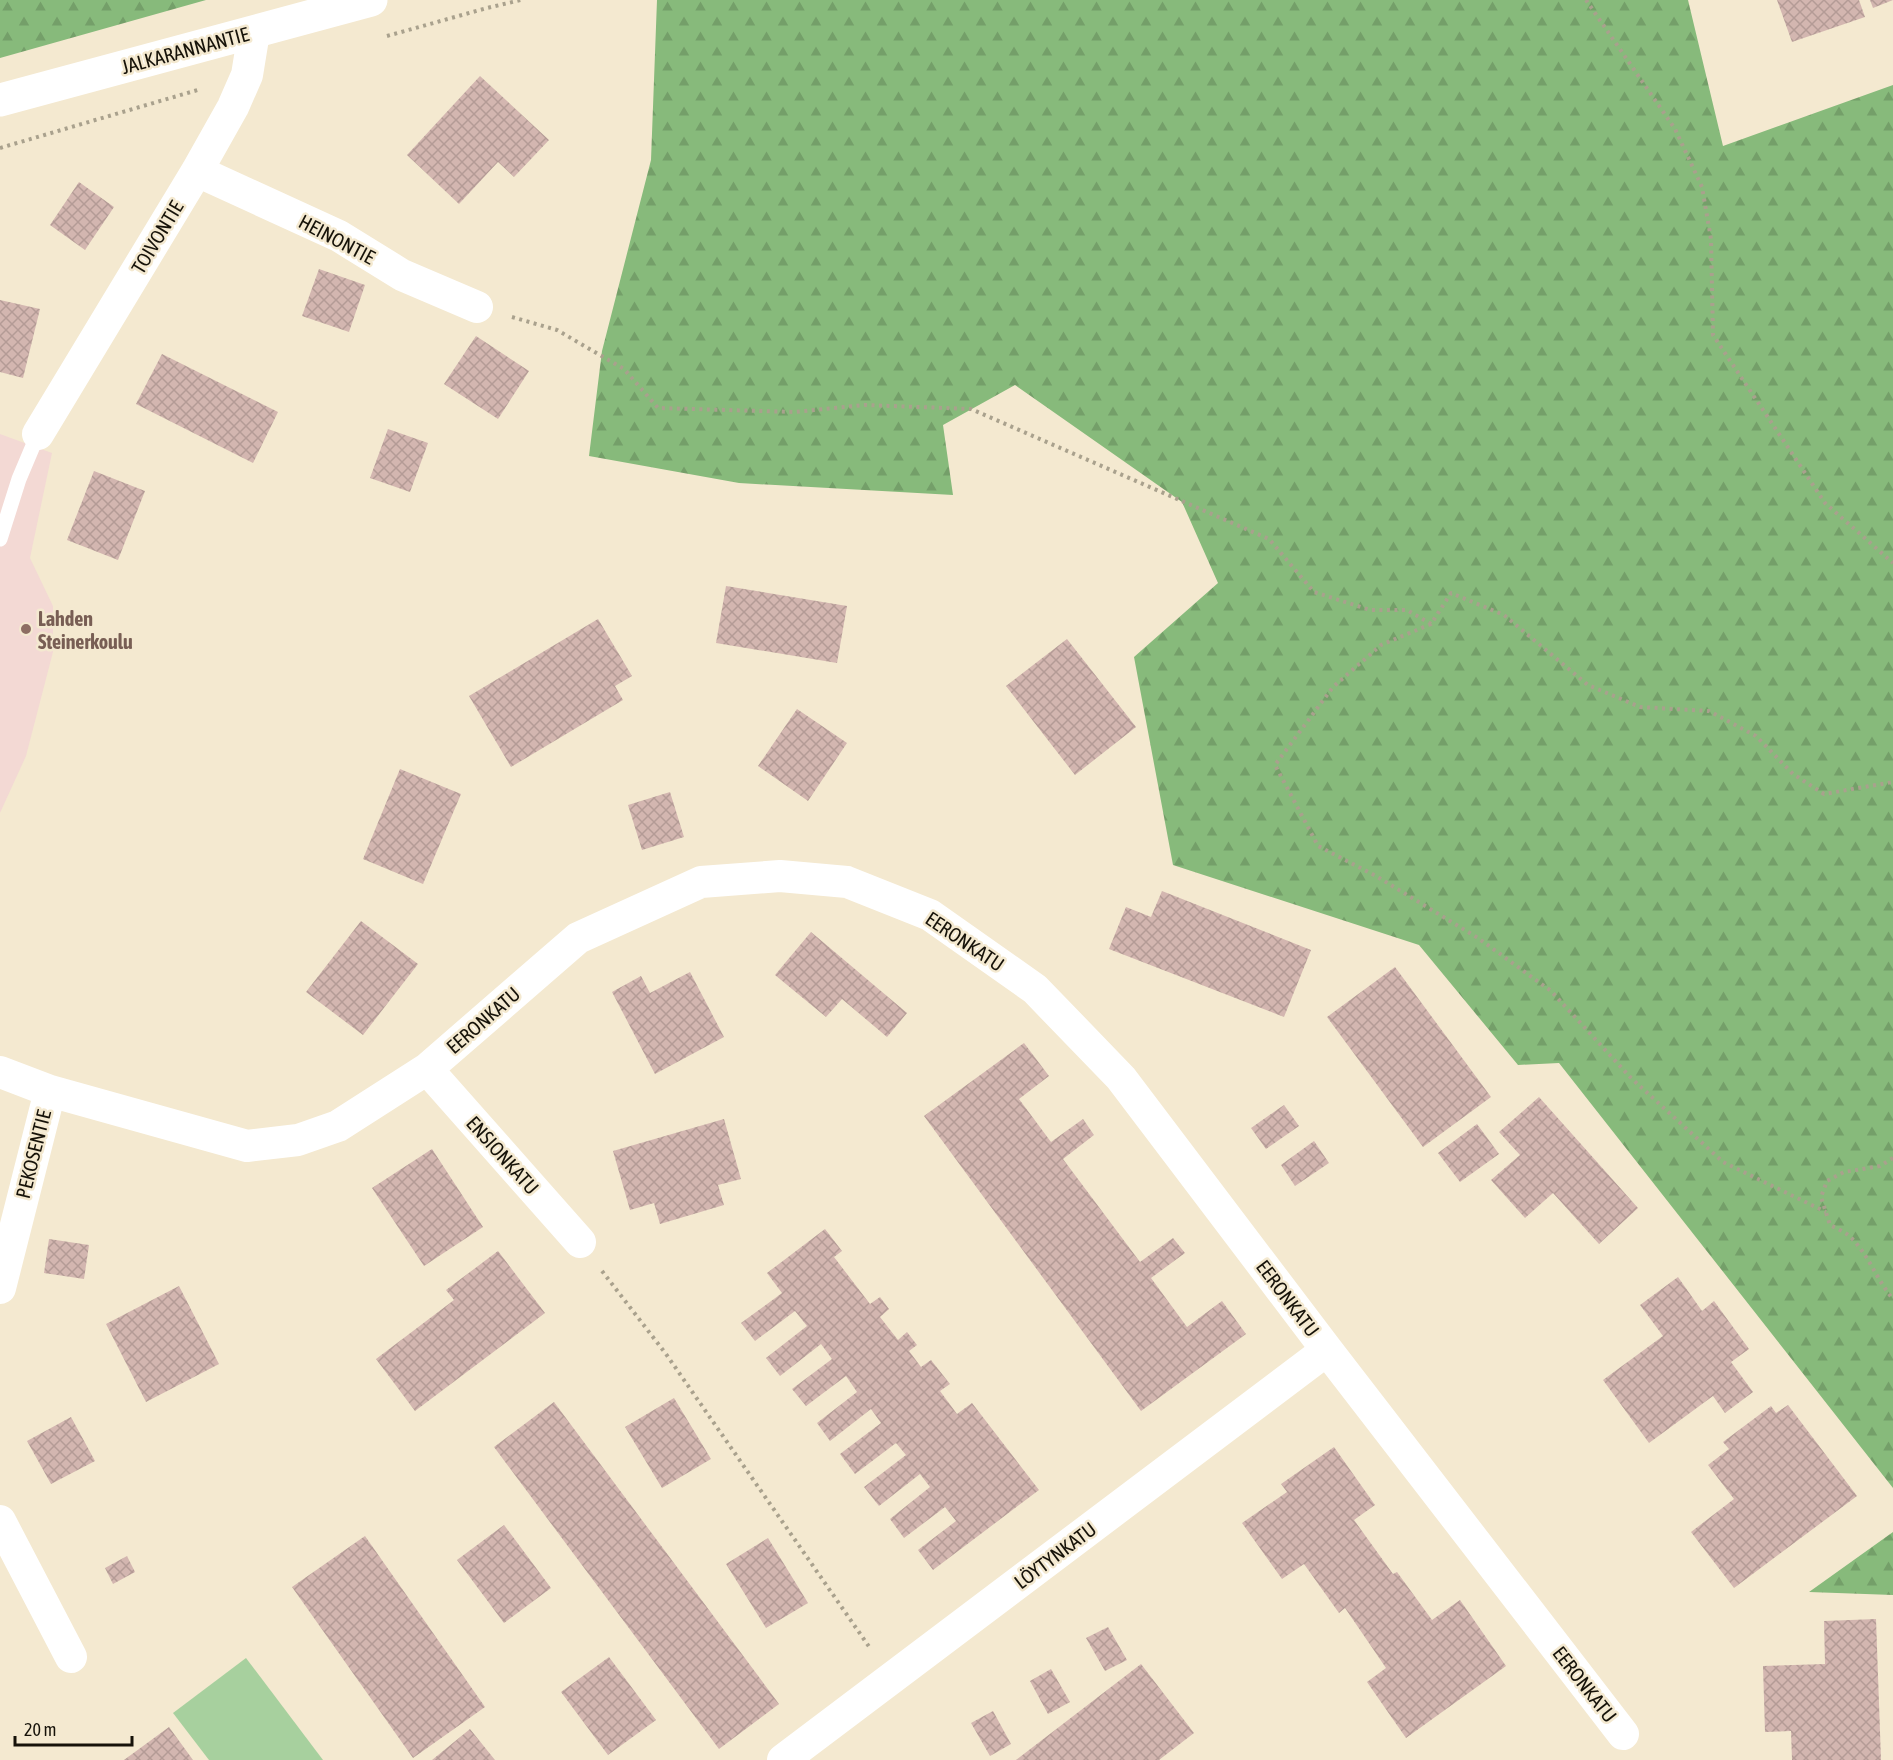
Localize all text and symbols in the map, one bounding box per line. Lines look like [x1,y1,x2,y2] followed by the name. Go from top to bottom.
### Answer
[119,22,252,78] street label: JALKARANNANTIE
[126,196,188,277] street label: TOIVONTIE
[295,209,379,269] street label: HEINONTIE
[38,607,133,653] place label: Lahden Steinerkoulu
[19,622,33,636] marker: Lahden Steinerkoulu
[921,906,1009,976] street label: EERONKATU
[442,982,524,1058] street label: EERONKATU
[11,1107,55,1201] street label: PEKOSENTIE
[462,1111,544,1199] street label: ENSIONKATU
[1252,1255,1324,1341] street label: EERONKATU
[1010,1517,1100,1593] street label: LÖYTYNKATU
[1548,1642,1622,1726] street label: EERONKATU
[15,1709,132,1747] scale bar
[24,1719,56,1740] text: 20 m

